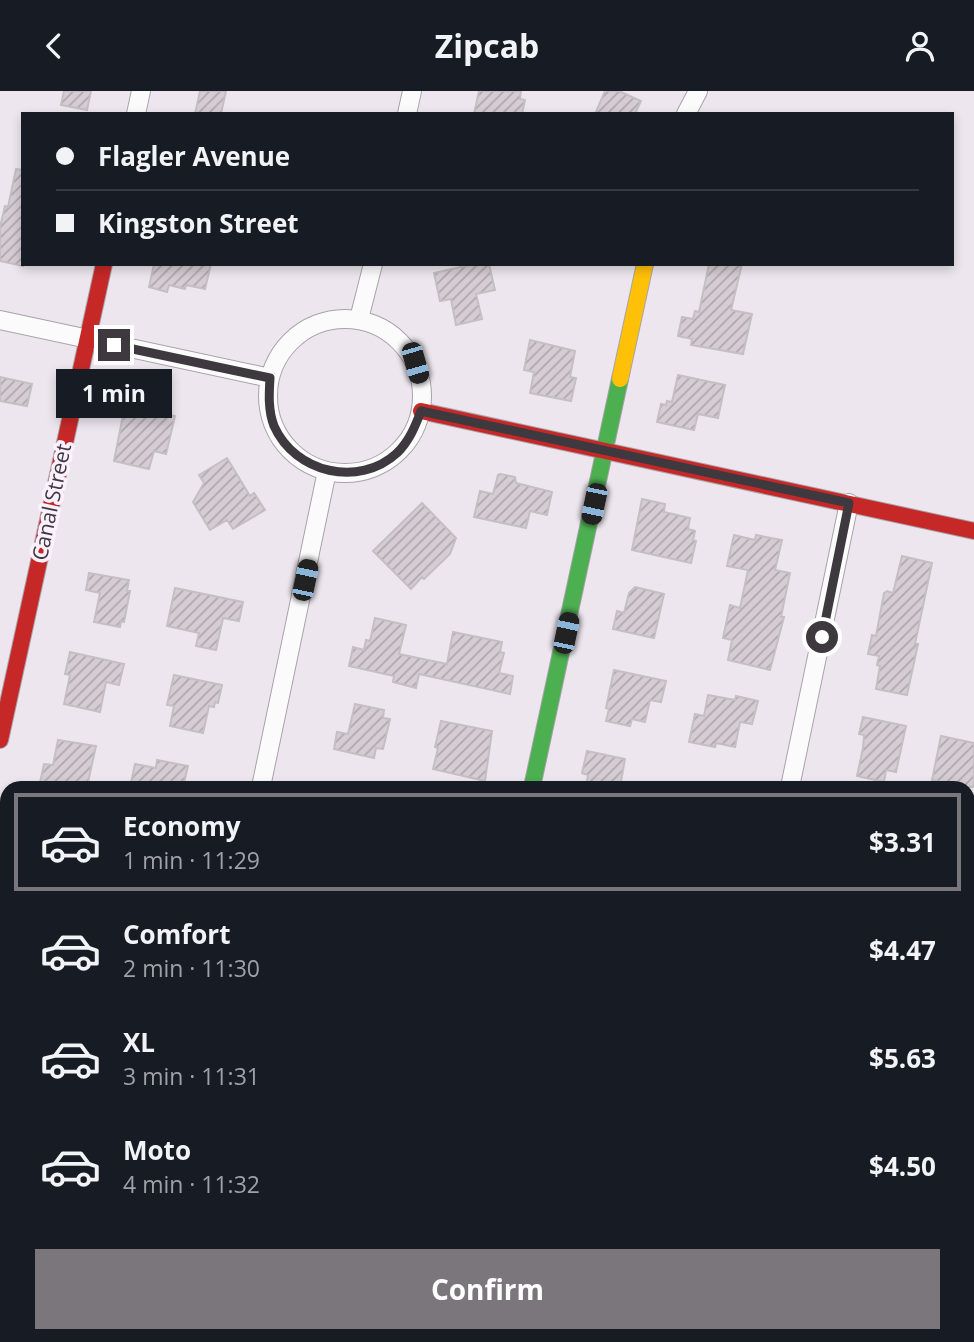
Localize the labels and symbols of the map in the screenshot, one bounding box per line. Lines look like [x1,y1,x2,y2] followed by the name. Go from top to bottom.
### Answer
[98,329,130,361] route end
[400,340,431,386] car
[56,369,172,419] callout: 1 min
[25,441,77,563] street label: Canal Street
[580,481,609,527] car
[291,557,320,603] car
[552,610,581,656] car
[806,621,838,653] route start

